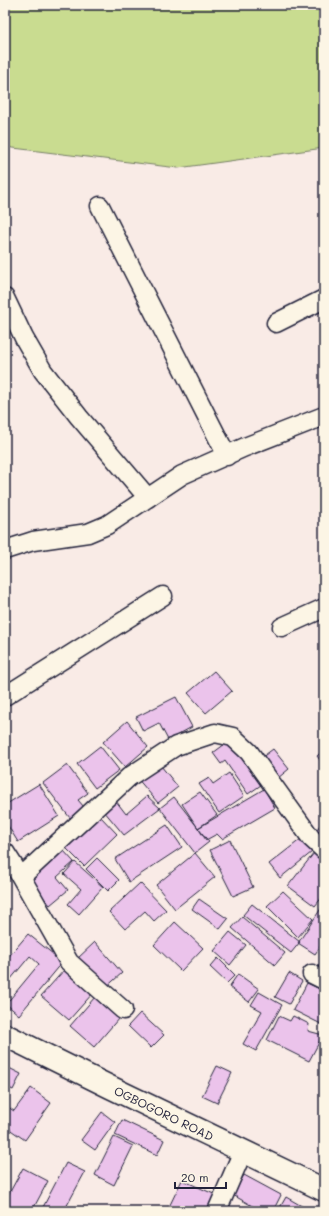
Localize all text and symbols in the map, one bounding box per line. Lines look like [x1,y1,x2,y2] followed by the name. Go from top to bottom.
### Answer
[112,1082,216,1144] street label: OGBOGORO ROAD
[175,1164,226,1190] scale bar
[181,1169,209,1185] text: 20 m

